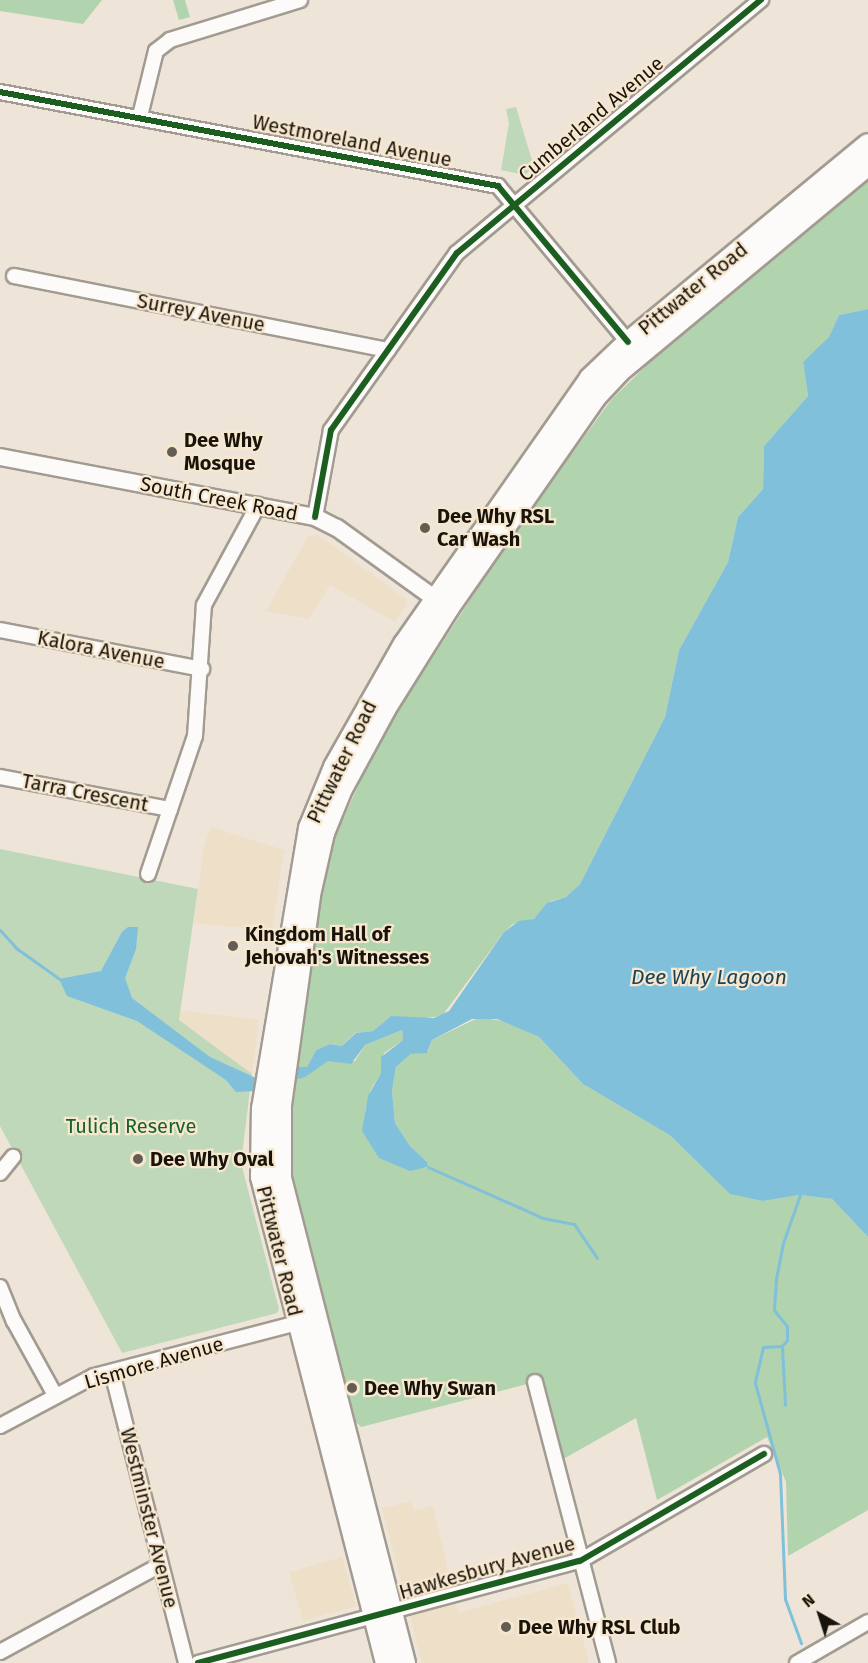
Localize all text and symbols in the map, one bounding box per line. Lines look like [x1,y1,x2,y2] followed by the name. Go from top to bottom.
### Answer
[514,51,668,187] street label: Cumberland Avenue
[250,110,454,172] street label: Westmoreland Avenue
[634,238,752,340] street label: Pittwater Road
[135,289,267,337] street label: Surrey Avenue
[184,428,263,475] place label: Dee Why Mosque
[165,445,179,459] marker: Dee Why Mosque
[138,472,300,526] street label: South Creek Road
[437,504,554,551] place label: Dee Why RSL Car Wash
[418,521,432,535] marker: Dee Why RSL Car Wash
[35,626,167,674] street label: Kalora Avenue
[302,697,382,827] street label: Pittwater Road
[20,769,150,817] street label: Tarra Crescent
[245,922,429,969] place label: Kingdom Hall of Jehovah's Witnesses
[226,939,240,953] marker: Kingdom Hall of Jehovah's Witnesses
[631,964,787,990] water label: Dee Why Lagoon
[66,1114,196,1138] park label: Tulich Reserve
[150,1147,274,1171] place label: Dee Why Oval
[131,1152,145,1166] marker: Dee Why Oval
[251,1183,307,1319] street label: Pittwater Road
[82,1332,226,1394] street label: Lismore Avenue
[364,1376,496,1400] place label: Dee Why Swan
[345,1381,359,1395] marker: Dee Why Swan
[115,1425,183,1611] street label: Westminster Avenue
[396,1531,578,1605] street label: Hawkesbury Avenue
[790,1585,850,1645] north arrow
[798,1590,818,1611] text: N
[518,1615,681,1639] place label: Dee Why RSL Club
[499,1620,513,1634] marker: Dee Why RSL Club

